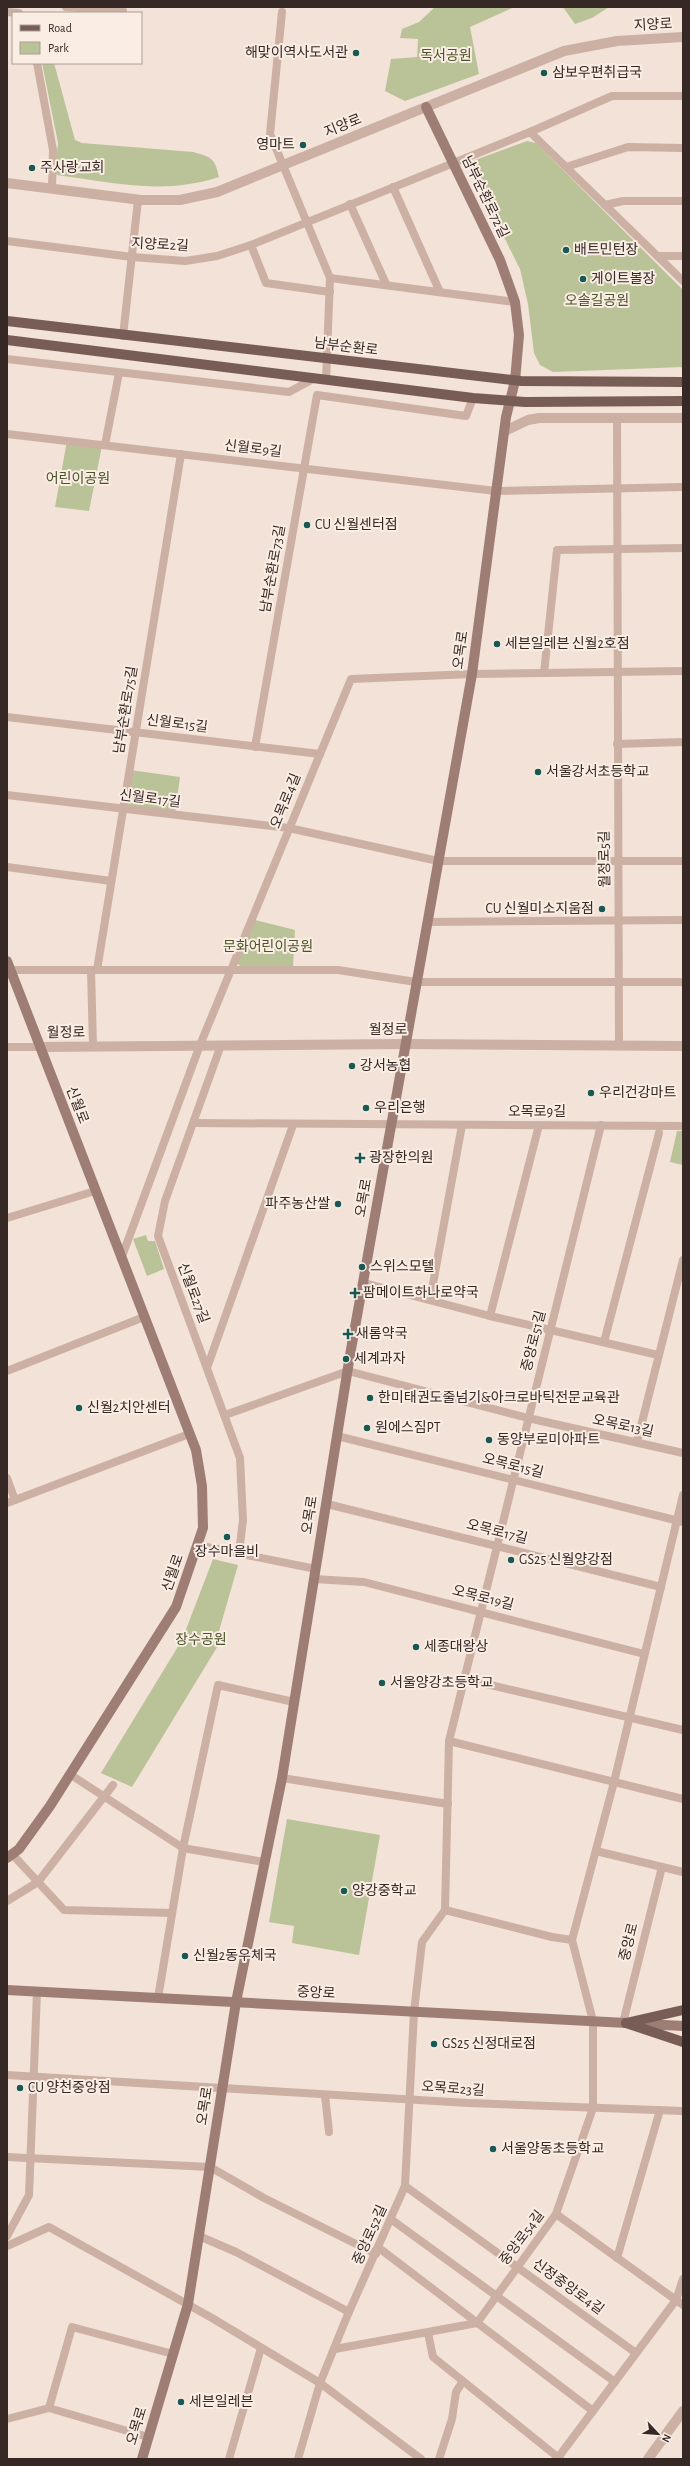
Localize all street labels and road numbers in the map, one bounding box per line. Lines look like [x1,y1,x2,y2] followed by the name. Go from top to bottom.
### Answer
[633,16,673,33] street label: 지양로
[322,111,364,140] street label: 지양로
[459,153,513,240] street label: 남부순환로72길
[131,235,189,254] street label: 지양로2길
[313,334,379,358] street label: 남부순환로
[223,438,283,459] street label: 신월로9길
[256,524,288,614] street label: 남부순환로73길
[451,630,471,670] street label: 오목로
[110,665,140,755] street label: 남부순환로75길
[145,712,209,735] street label: 신월로15길
[268,771,303,831] street label: 오목로4길
[118,787,182,810] street label: 신월로17길
[597,830,612,888] street label: 월정로5길
[369,1022,407,1037] street label: 월정로
[47,1025,86,1040] street label: 월정로
[64,1084,91,1126] street label: 신월로
[508,1104,566,1119] street label: 오목로9길
[354,1178,374,1218] street label: 오목로
[175,1260,212,1325] street label: 신월로27길
[519,1309,548,1373] street label: 중앙로51길
[591,1412,655,1439] street label: 오목로13길
[481,1451,545,1480] street label: 오목로15길
[300,1495,320,1535] street label: 오목로
[465,1517,529,1546] street label: 오목로17길
[159,1552,186,1594] street label: 신월로
[451,1583,515,1612] street label: 오목로19길
[617,1921,640,1962] street label: 중앙로
[296,1984,336,2001] street label: 중앙로
[421,2079,485,2098] street label: 오목로23길
[195,2086,215,2126] street label: 오목로
[350,2203,389,2267] street label: 중앙로52길
[496,2208,547,2268] street label: 중앙로54길
[530,2256,607,2317] street label: 신정중앙로4길
[125,2405,149,2447] street label: 오목로

